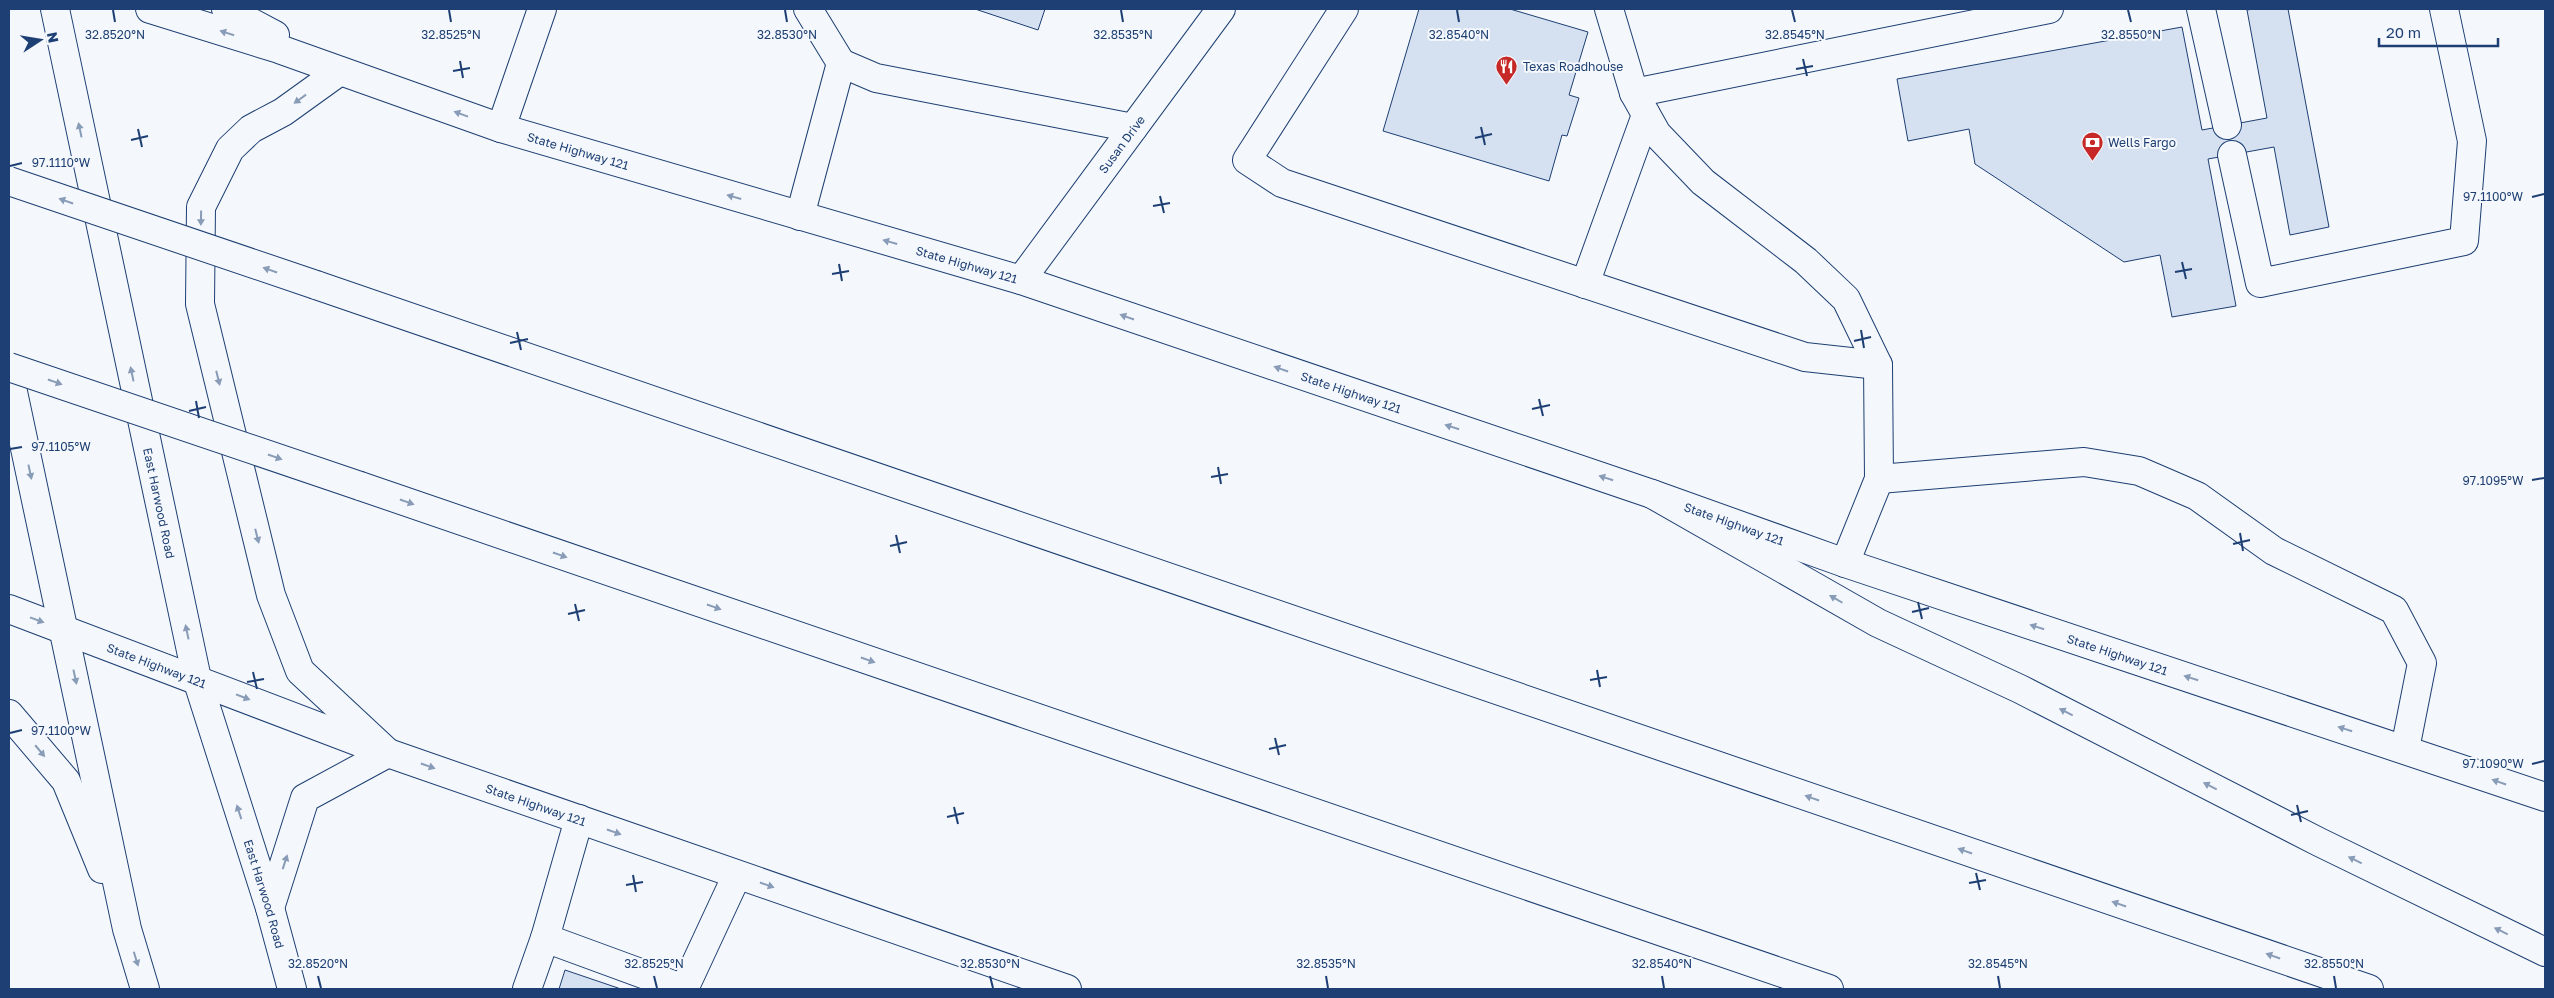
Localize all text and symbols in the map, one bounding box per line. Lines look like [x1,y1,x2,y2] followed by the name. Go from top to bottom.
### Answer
[15,15,65,65] north arrow
[2379,15,2498,47] scale bar
[2386,23,2421,41] text: 20 m
[85,27,145,42] text: 32.8520°N
[421,27,481,42] text: 32.8525°N
[757,27,817,42] text: 32.8530°N
[1093,27,1153,42] text: 32.8535°N
[1429,27,1489,42] text: 32.8540°N
[1765,27,1825,42] text: 32.8545°N
[2101,27,2161,42] text: 32.8550°N
[220,29,235,36] one-way arrow
[44,30,63,44] text: N
[1495,54,1519,85] restaurant icon: Texas Roadhouse
[1523,59,1623,74] place label: Texas Roadhouse
[293,94,307,104] one-way arrow
[453,110,468,118] one-way arrow
[1095,112,1148,176] street label: Susan Drive
[76,121,84,137] one-way arrow
[526,129,631,173] street label: State Highway 121
[2080,130,2104,161] bank icon: Wells Fargo
[2108,135,2176,150] place label: Wells Fargo
[32,155,91,170] text: 97.1110°W
[2463,189,2523,204] text: 97.1100°W
[726,192,741,200] one-way arrow
[58,197,73,205] one-way arrow
[197,210,205,226] one-way arrow
[882,238,897,246] one-way arrow
[914,242,1020,286] street label: State Highway 121
[262,266,277,273] one-way arrow
[1120,312,1135,320] one-way arrow
[1273,365,1288,373] one-way arrow
[128,366,136,382] one-way arrow
[1299,368,1403,416] street label: State Highway 121
[214,370,222,385] one-way arrow
[48,378,63,386] one-way arrow
[1444,423,1459,430] one-way arrow
[31,439,91,454] text: 97.1105°W
[141,446,179,560] street label: East Harwood Road
[268,453,283,461] one-way arrow
[27,464,35,480] one-way arrow
[2463,473,2524,488] text: 97.1095°W
[1598,474,1613,482] one-way arrow
[399,499,414,506] one-way arrow
[1682,499,1786,548] street label: State Highway 121
[253,528,261,543] one-way arrow
[553,552,568,559] one-way arrow
[1828,595,1843,603] one-way arrow
[707,604,722,612] one-way arrow
[30,616,45,624] one-way arrow
[2029,622,2044,630] one-way arrow
[183,624,191,639] one-way arrow
[2065,630,2170,678] street label: State Highway 121
[105,639,209,691] street label: State Highway 121
[861,656,876,664] one-way arrow
[71,670,79,685] one-way arrow
[2183,674,2198,682] one-way arrow
[236,693,251,701] one-way arrow
[2059,708,2073,716] one-way arrow
[31,723,91,738] text: 97.1100°W
[2338,725,2353,733] one-way arrow
[35,744,46,757] one-way arrow
[2462,756,2524,771] text: 97.1090°W
[420,763,435,771] one-way arrow
[2491,777,2506,785] one-way arrow
[484,780,588,829] street label: State Highway 121
[2203,782,2218,790] one-way arrow
[1804,794,1819,801] one-way arrow
[235,804,243,819] one-way arrow
[607,828,622,836] one-way arrow
[241,837,288,950] street label: East Harwood Road
[1958,847,1973,854] one-way arrow
[281,854,289,869] one-way arrow
[2348,856,2362,864] one-way arrow
[760,882,775,889] one-way arrow
[2111,900,2126,908] one-way arrow
[2494,927,2509,935] one-way arrow
[132,952,140,967] one-way arrow
[2265,952,2280,960] one-way arrow
[288,956,348,971] text: 32.8520°N
[624,956,684,971] text: 32.8525°N
[960,956,1020,971] text: 32.8530°N
[1296,956,1356,971] text: 32.8535°N
[1632,956,1692,971] text: 32.8540°N
[1968,956,2028,971] text: 32.8545°N
[2304,956,2364,971] text: 32.8550°N

